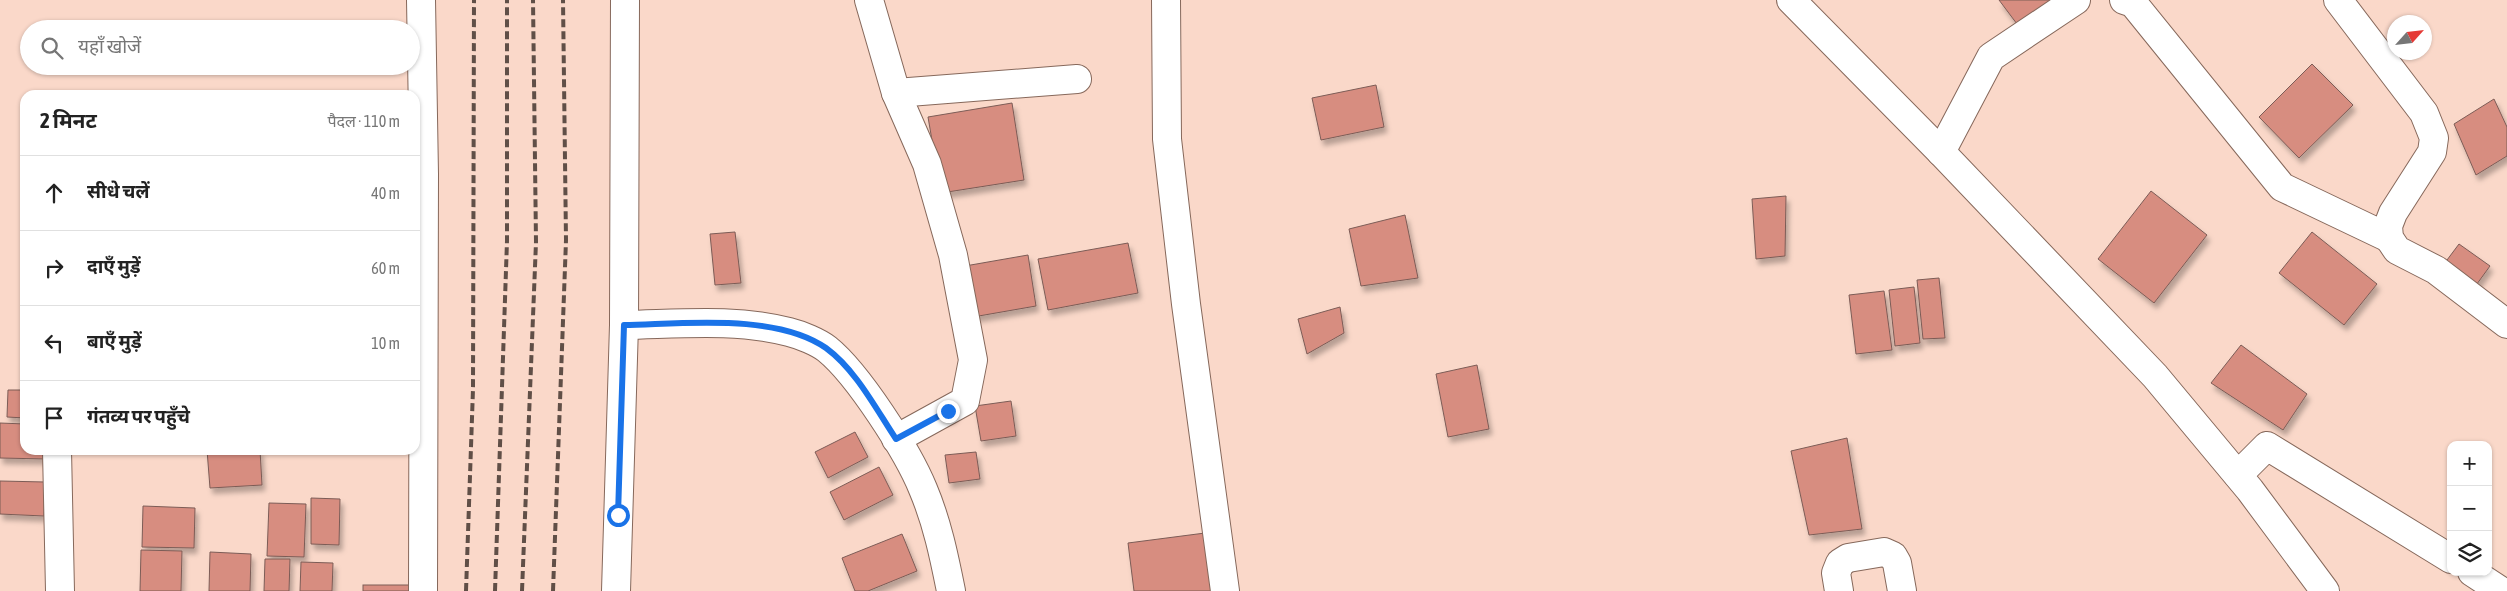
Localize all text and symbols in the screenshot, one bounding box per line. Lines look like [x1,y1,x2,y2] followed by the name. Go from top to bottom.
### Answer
[2387,15,2432,60] north arrow
[20,20,420,75] search box
[38,34,66,62] icon: search
[78,35,141,57] text: यहाँ खोजें
[40,108,97,132] text: 2 मिनट
[327,112,400,130] text: पैदल · 110 m
[40,179,68,207] icon: ahead
[87,180,150,202] text: सीधे चलें
[371,184,400,202] text: 40 m
[40,254,68,282] icon: right
[87,255,141,277] text: दाएँ मुड़ें
[371,259,400,277] text: 60 m
[40,329,68,357] icon: left
[87,330,142,352] text: बाएँ मुड़ें
[371,334,400,352] text: 10 m
[937,400,960,423] route end
[40,404,68,432] icon: arrive
[87,405,190,427] text: गंतव्य पर पहुँचे
[2447,441,2492,576] map controls
[2447,441,2492,486] button: +
[2447,486,2492,531] button: −
[607,504,630,527] route start
[2447,531,2492,576] button: layers

